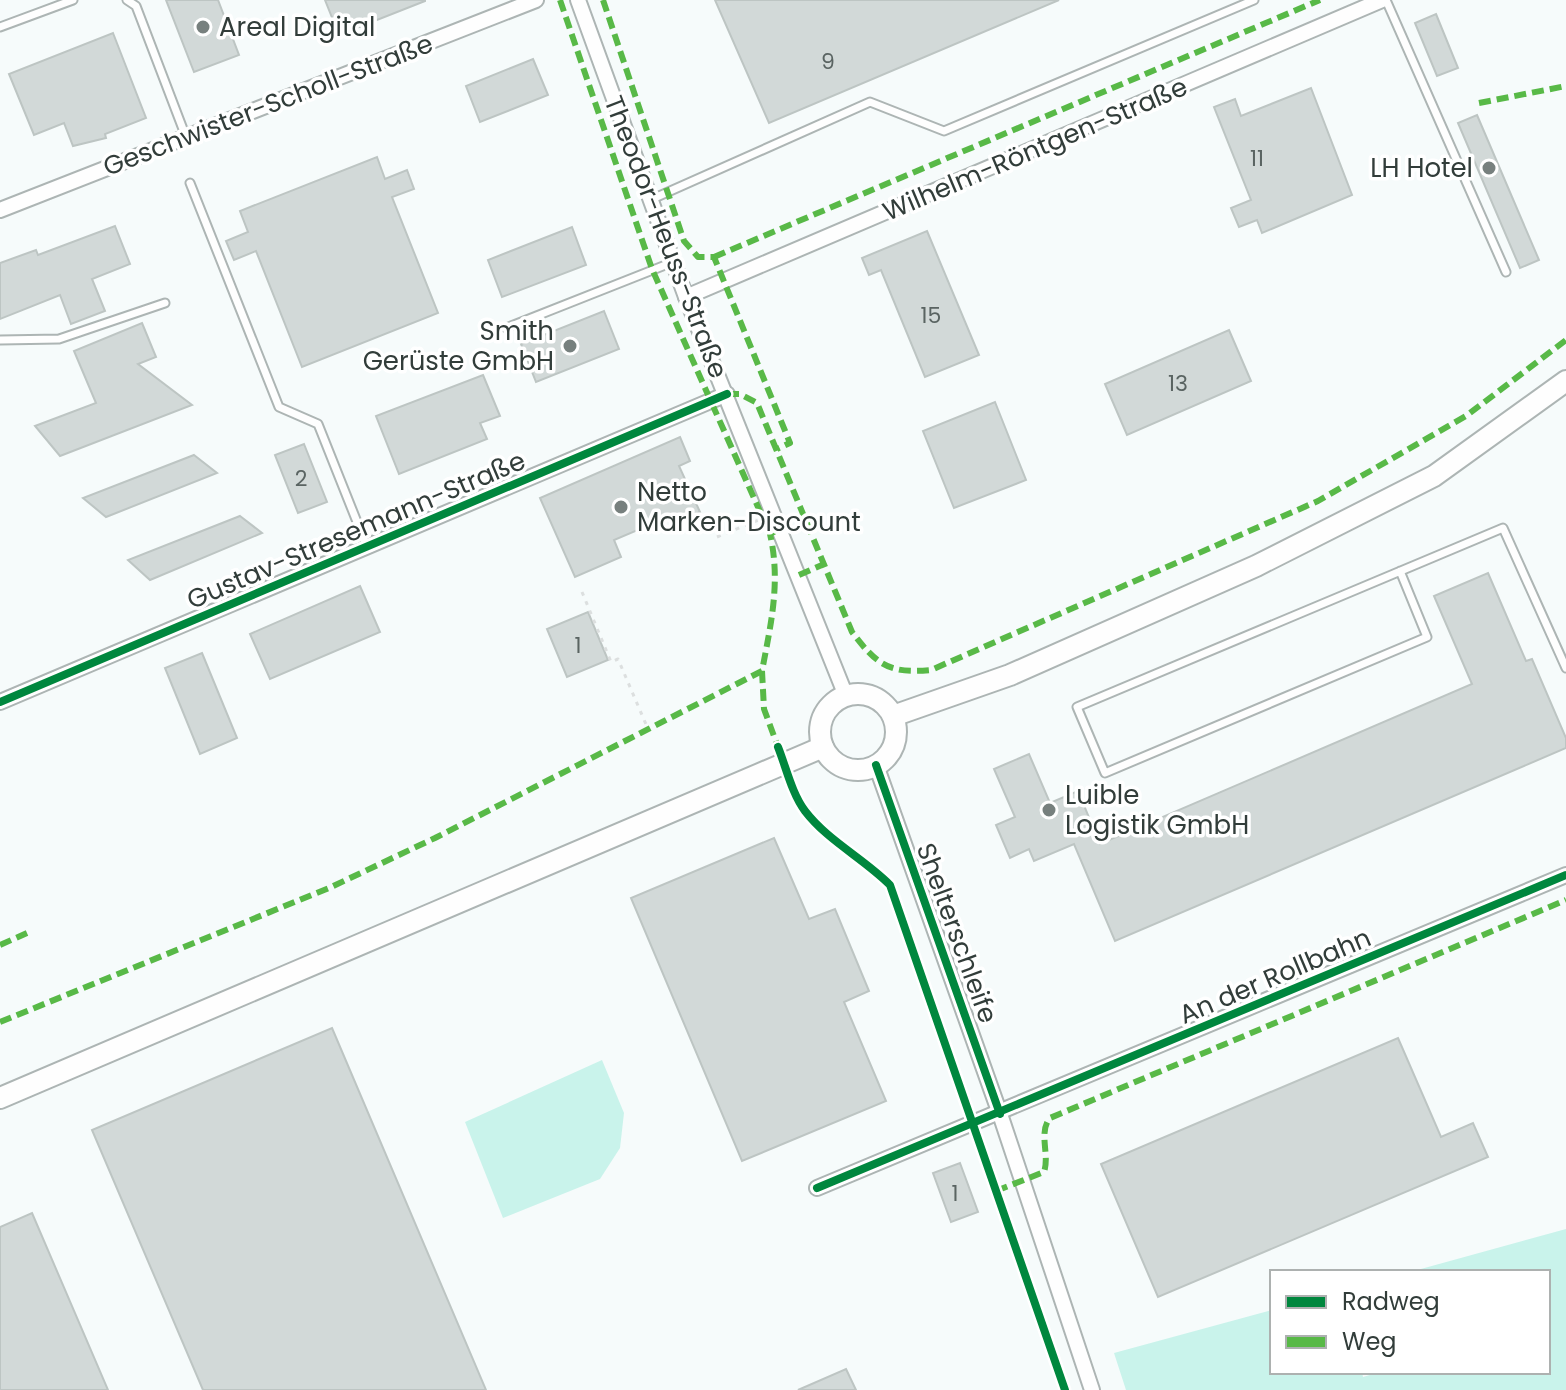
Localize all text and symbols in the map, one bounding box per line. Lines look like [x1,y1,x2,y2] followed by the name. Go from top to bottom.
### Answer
[219,9,375,45] place label: Areal Digital
[194,18,212,36] marker: Areal Digital
[98,25,438,185] street label: Geschwister-Scholl-Straße
[821,46,835,77] house number: 9
[877,68,1193,230] street label: Wilhelm-Röntgen-Straße
[595,91,737,383] street label: Theodor-Heuss-Straße
[1250,143,1264,174] house number: 11
[1370,150,1473,186] place label: LH Hotel
[1480,159,1498,177] marker: LH Hotel
[921,300,941,331] house number: 15
[363,313,554,379] place label: Smith Gerüste GmbH
[561,337,579,355] marker: Smith Gerüste GmbH
[1168,368,1188,399] house number: 13
[181,442,531,618] street label: Gustav-Stresemann-Straße
[295,463,307,494] house number: 2
[637,474,861,540] place label: Netto Marken-Discount
[612,498,630,516] marker: Netto Marken-Discount
[574,630,582,661] house number: 1
[1065,777,1249,843] place label: Luible Logistik GmbH
[1040,801,1058,819] marker: Luible Logistik GmbH
[908,838,1006,1028] street label: Shelterschleife
[1174,919,1376,1033] street label: An der Rollbahn
[951,1178,959,1209] house number: 1
[1270,1270,1550,1374] legend
[1342,1285,1440,1318] text: Radweg
[1342,1325,1397,1358] text: Weg

